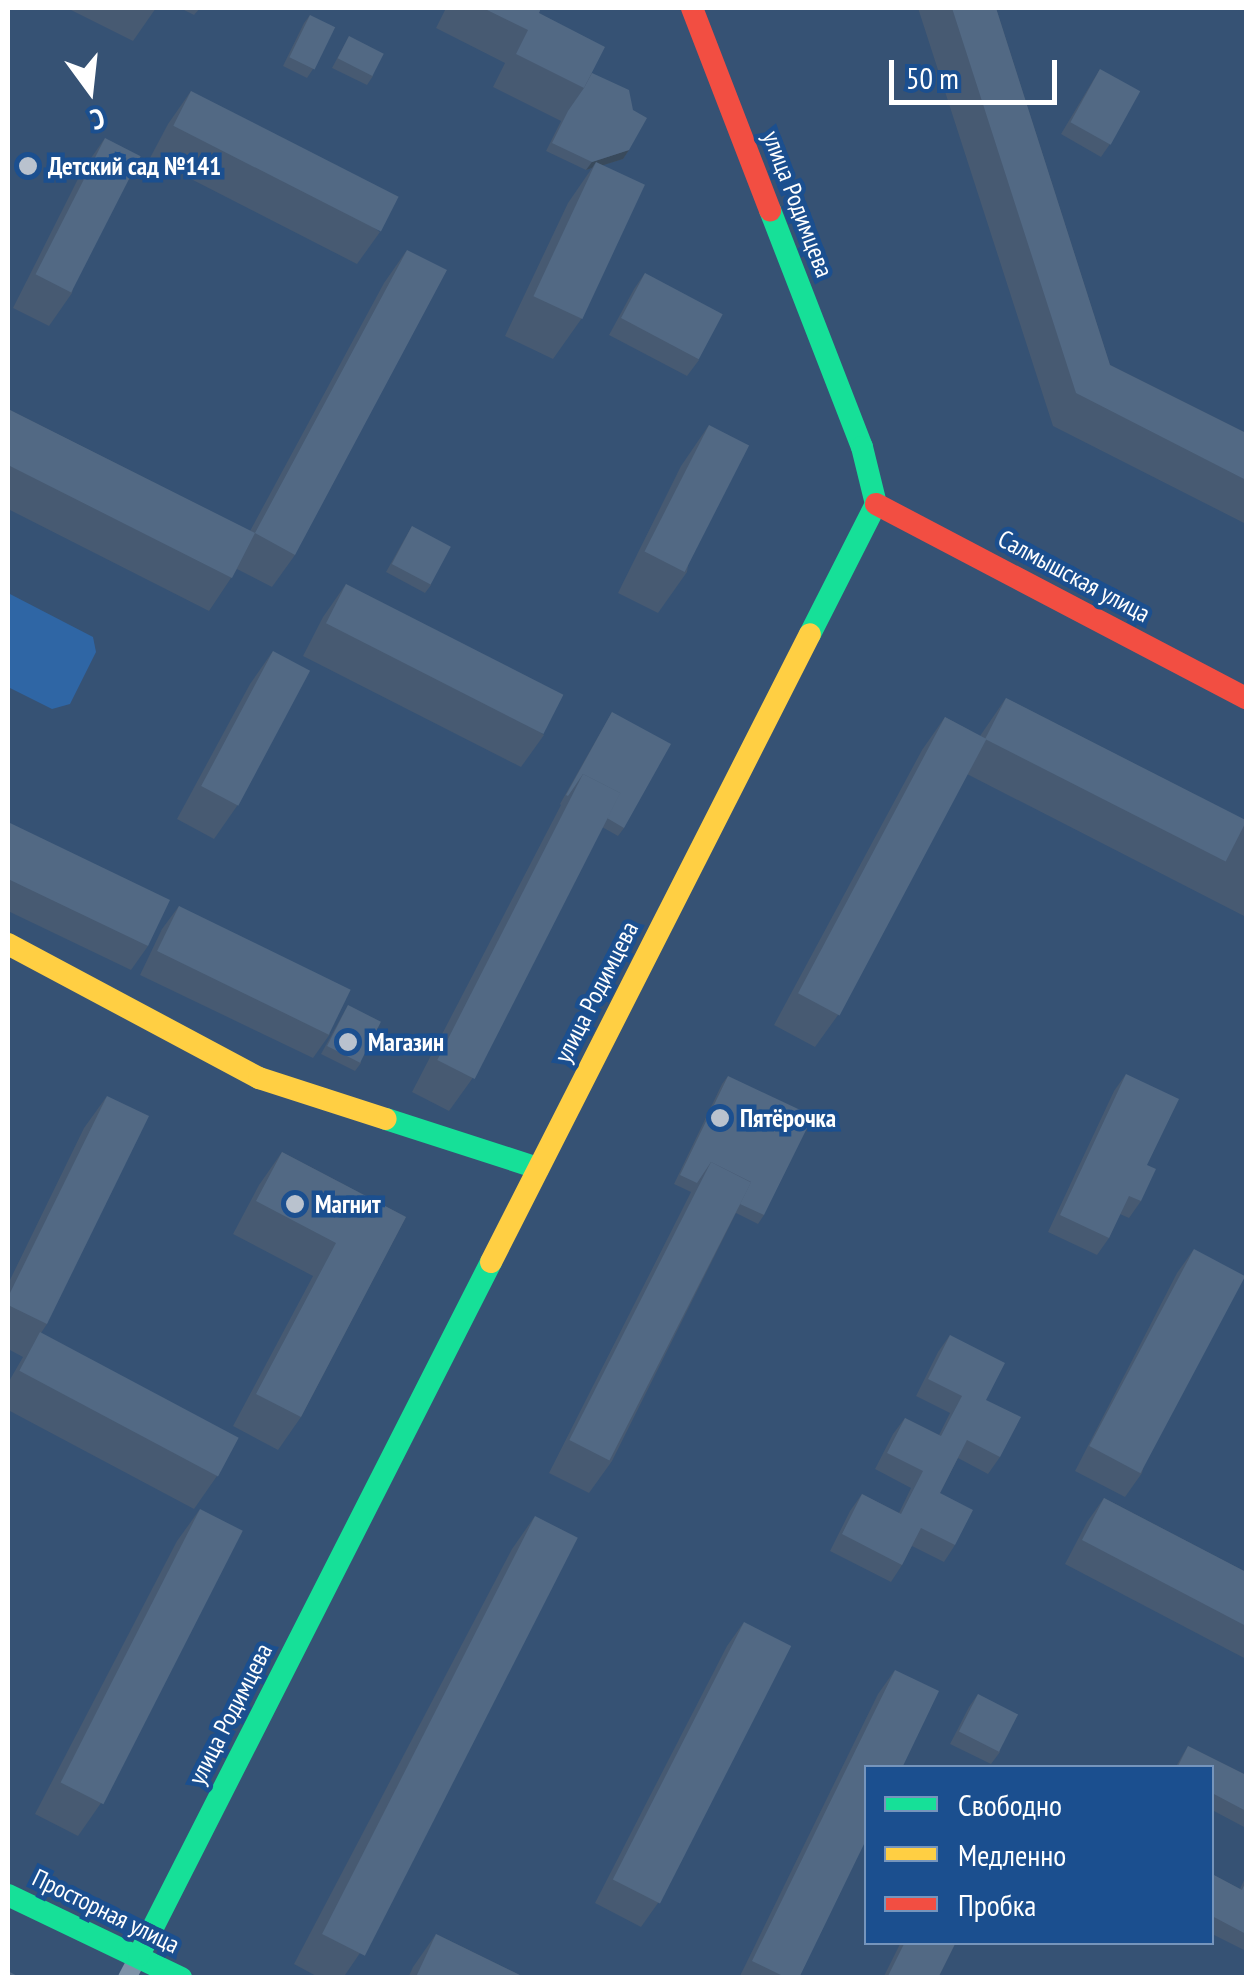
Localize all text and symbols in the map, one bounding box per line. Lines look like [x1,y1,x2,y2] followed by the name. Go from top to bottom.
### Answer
[40,40,140,140] north arrow
[894,40,1062,102] scale bar
[906,58,959,97] text: 50 m
[87,100,109,139] text: С
[756,127,840,281] street label: улица Родимцева
[48,151,221,181] place label: Детский сад №141
[17,155,39,177] marker: Детский сад №141
[993,523,1155,629] street label: Салмышская улица
[548,916,644,1068] street label: улица Родимцева
[368,1027,444,1057] place label: Магазин
[337,1031,359,1053] marker: Магазин
[740,1103,836,1133] place label: Пятёрочка
[709,1107,731,1129] marker: Пятёрочка
[315,1189,381,1219] place label: Магнит
[284,1193,306,1215] marker: Магнит
[182,1638,278,1790] street label: улица Родимцева
[864,1765,1214,1945] legend
[958,1785,1062,1824] text: Свободно
[958,1835,1066,1874] text: Медленно
[28,1862,184,1960] street label: Просторная улица
[958,1885,1036,1924] text: Пробка

